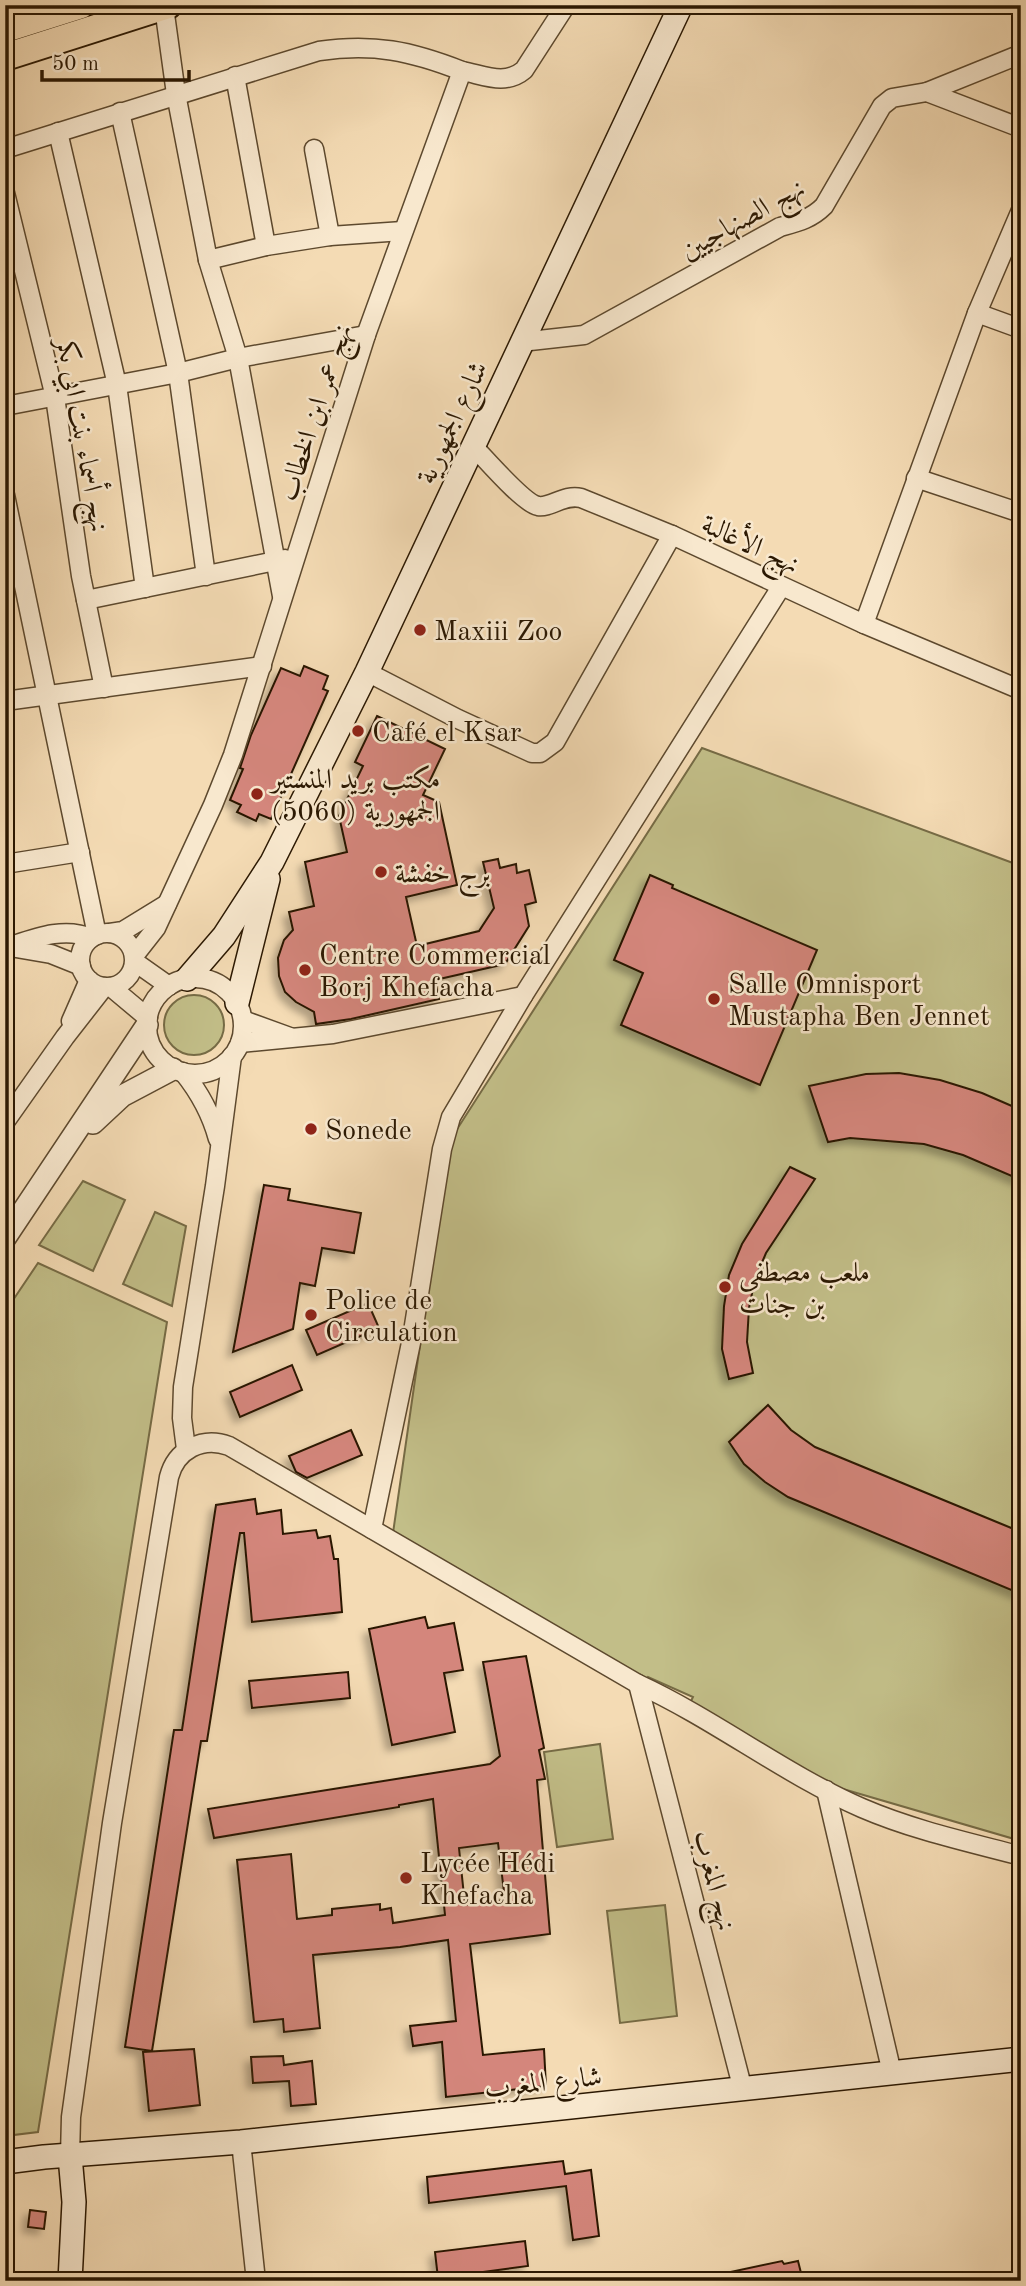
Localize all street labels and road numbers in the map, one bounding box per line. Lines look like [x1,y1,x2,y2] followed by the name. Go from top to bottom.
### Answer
[677,175,814,273] street label: نهج الصنهاجيين
[275,321,366,507] street label: نهج عمر ابن الخطاب
[42,332,120,536] street label: نهج أسماء بنت ابي بكر
[413,358,501,492] street label: شارع الجمهورية
[693,505,806,588] street label: نهج الأغالبة
[679,1828,739,1936] street label: نهج المغرب
[483,2064,604,2111] street label: شارع المغرب

